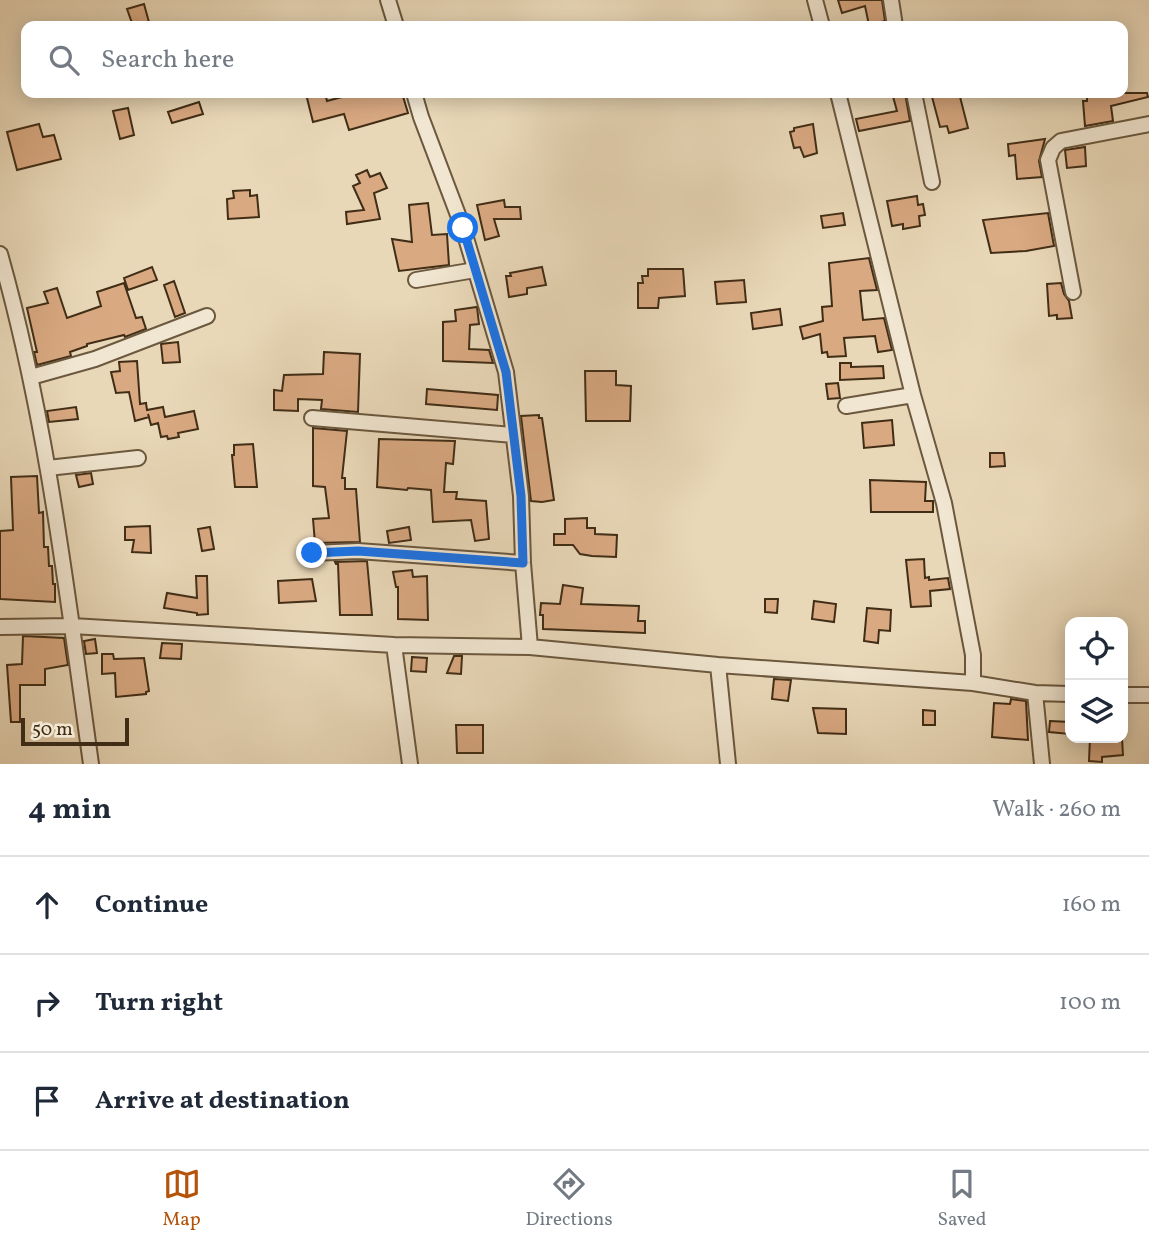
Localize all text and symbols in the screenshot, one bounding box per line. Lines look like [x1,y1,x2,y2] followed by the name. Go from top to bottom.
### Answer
[21,21,1128,98] search box
[45,41,83,79] icon: search
[101,42,234,78] text: Search here
[447,212,478,243] route start
[296,537,327,568] route end
[1065,617,1128,743] map controls
[1065,617,1128,680] button: locate
[1065,680,1128,743] button: layers
[21,715,130,747] scale bar
[32,717,73,743] text: 50 m
[28,789,112,831] text: 4 min
[992,794,1121,826] text: Walk · 260 m
[28,886,66,924] icon: ahead
[95,887,208,923] text: Continue
[1062,889,1121,921] text: 160 m
[28,984,66,1022] icon: right
[95,985,223,1021] text: Turn right
[1059,987,1121,1019] text: 100 m
[28,1082,66,1120] icon: arrive
[95,1083,350,1119] text: Arrive at destination
[162,1165,201,1233] tab: Map
[526,1165,613,1233] tab: Directions
[938,1165,986,1233] tab: Saved

